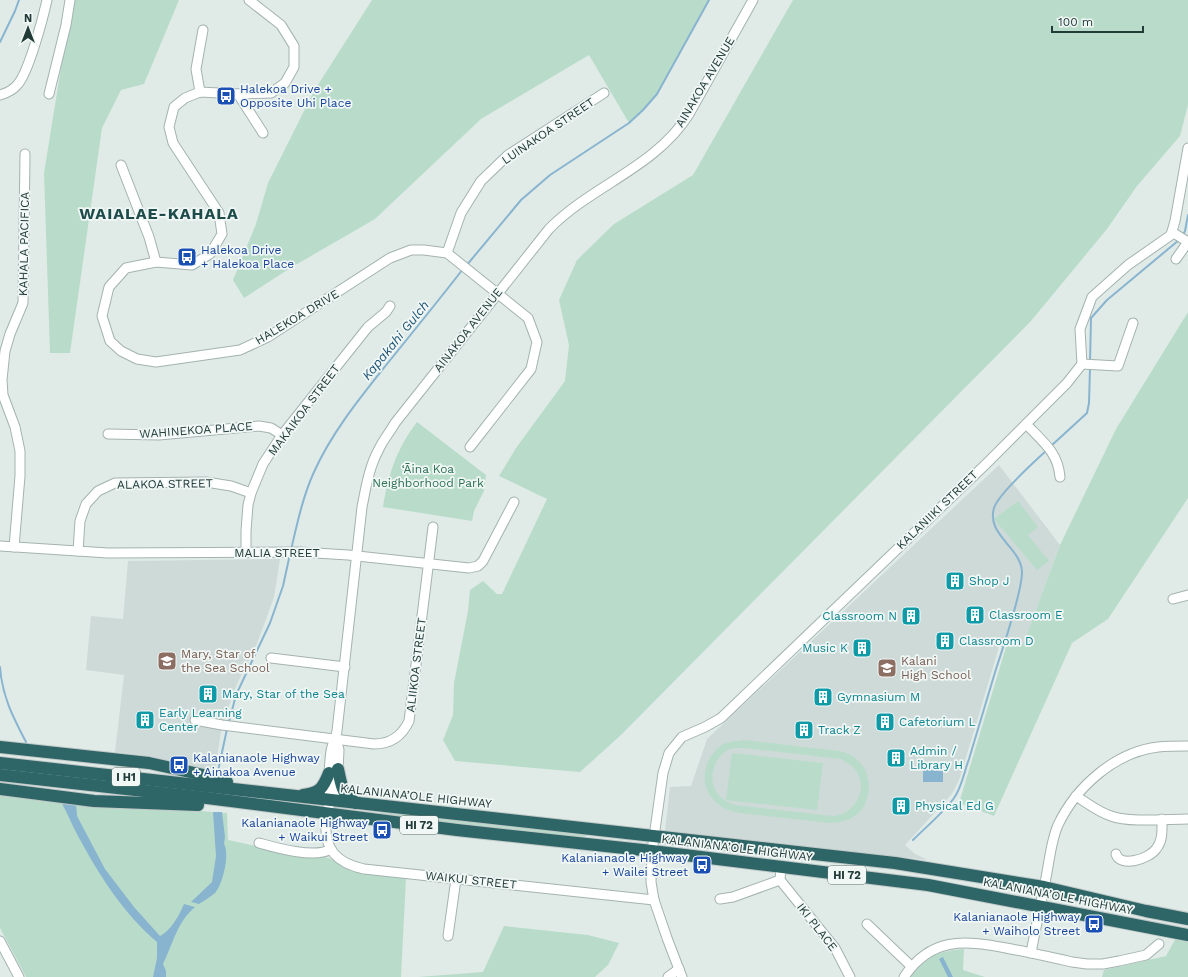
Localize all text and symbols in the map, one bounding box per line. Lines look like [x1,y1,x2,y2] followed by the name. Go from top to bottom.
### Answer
[8,8,48,48] north arrow
[1052,8,1143,34] scale bar
[24,12,32,25] text: N
[1058,15,1093,29] text: 100 m
[672,34,738,130] street label: AINAKOA AVENUE
[240,82,351,110] place label: Halekoa Drive + Opposite Uhi Place
[215,85,237,107] bus stop icon: Halekoa Drive + Opposite Uhi Place
[499,95,597,167] street label: LUINAKOA STREET
[16,192,32,296] street label: KAHALA PACIFICA
[79,204,239,223] district label: WAIALAE-KAHALA
[201,243,294,271] place label: Halekoa Drive + Halekoa Place
[176,246,198,268] bus stop icon: Halekoa Drive + Halekoa Place
[431,285,505,375] street label: AINAKOA AVENUE
[253,286,342,347] street label: HALEKOA DRIVE
[359,298,432,383] water label: Kapakahi Gulch
[265,362,343,458] street label: MAKAIKOA STREET
[139,419,253,441] street label: WAHINEKOA PLACE
[372,462,484,490] park label: ‘Āina Koa Neighborhood Park
[893,468,981,552] street label: KALANIIKI STREET
[117,476,213,492] street label: ALAKOA STREET
[234,546,320,560] street label: MALIA STREET
[944,570,966,592] building icon: Shop J
[969,574,1009,588] place label: Shop J
[964,604,986,626] building icon: Classroom E
[900,605,922,627] building icon: Classroom N
[989,608,1063,622] place label: Classroom E
[822,609,897,623] place label: Classroom N
[403,617,429,713] street label: ALIIKOA STREET
[934,630,956,652] building icon: Classroom D
[959,634,1034,648] place label: Classroom D
[851,637,873,659] building icon: Music K
[802,641,848,655] place label: Music K
[181,647,270,675] place label: Mary, Star of the Sea School
[156,650,178,672] school or university icon: Mary, Star of the Sea School
[901,654,971,682] place label: Kalani High School
[876,657,898,679] school or university icon: Kalani High School
[197,683,219,705] building icon: Mary, Star of the Sea
[812,686,834,708] building icon: Gymnasium M
[222,687,345,701] place label: Mary, Star of the Sea
[837,690,920,704] place label: Gymnasium M
[159,706,242,734] place label: Early Learning Center
[134,709,156,731] building icon: Early Learning Center
[874,711,896,733] building icon: Cafetorium L
[899,715,976,729] place label: Cafetorium L
[793,719,815,741] building icon: Track Z
[818,723,861,737] place label: Track Z
[910,744,963,772] place label: Admin / Library H
[885,747,907,769] building icon: Admin / Library H
[193,751,321,779] place label: Kalanianaole Highway + Ainakoa Avenue
[168,754,190,776] bus stop icon: Kalanianaole Highway + Ainakoa Avenue
[112,768,140,786] road number: I H1
[340,781,493,811] street label: KALANIANA’OLE HIGHWAY
[890,795,912,817] building icon: Physical Ed G
[915,799,994,813] place label: Physical Ed G
[241,816,369,844] place label: Kalanianaole Highway + Waikui Street
[400,816,438,834] road number: HI 72
[371,819,393,841] bus stop icon: Kalanianaole Highway + Waikui Street
[661,832,814,864] street label: KALANIANA’OLE HIGHWAY
[561,851,689,879] place label: Kalanianaole Highway + Wailei Street
[691,854,713,876] bus stop icon: Kalanianaole Highway + Wailei Street
[828,866,866,884] road number: HI 72
[425,868,517,892] street label: WAIKUI STREET
[982,875,1134,917] street label: KALANIANA’OLE HIGHWAY
[794,900,840,954] street label: IKI PLACE
[953,910,1081,938] place label: Kalanianaole Highway + Waiholo Street
[1083,913,1105,935] bus stop icon: Kalanianaole Highway + Waiholo Street

